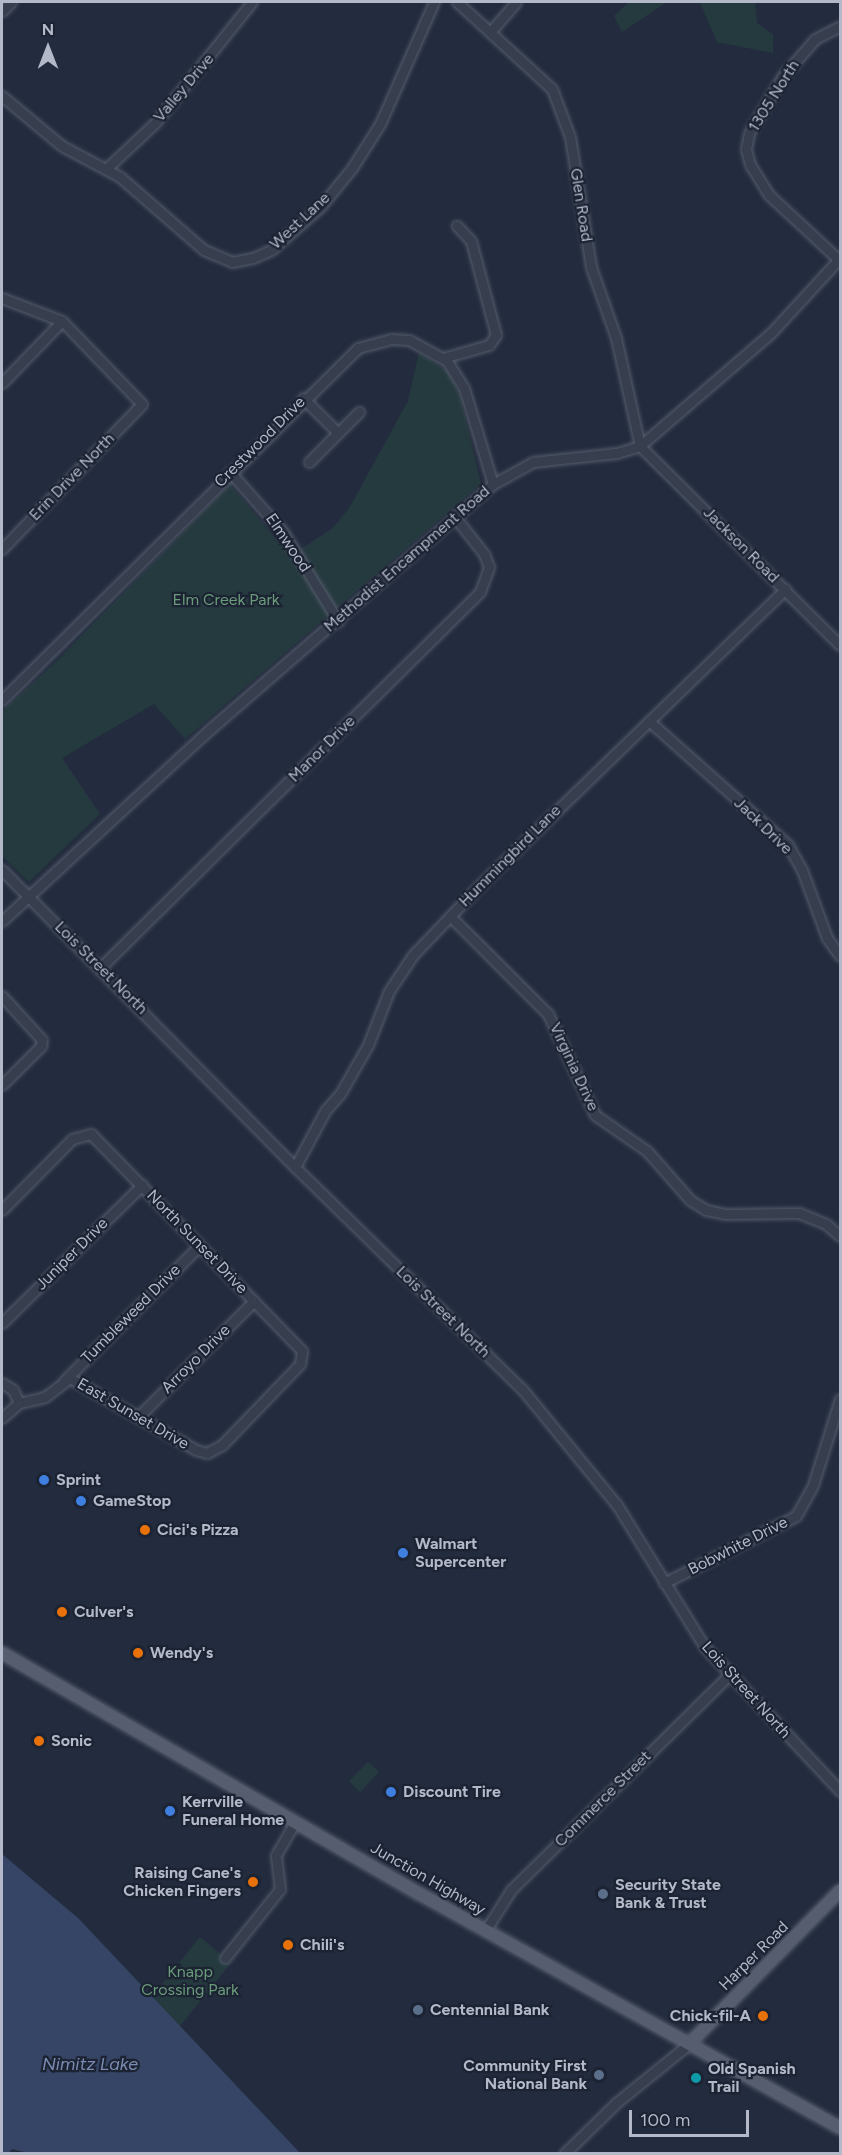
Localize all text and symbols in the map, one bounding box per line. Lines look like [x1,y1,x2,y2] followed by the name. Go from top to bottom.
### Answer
[18,18,78,78] north arrow
[42,20,54,39] text: N
[150,50,218,126] street label: Valley Drive
[744,57,804,135] street label: 1305 North
[566,167,596,243] street label: Glen Road
[266,188,334,254] street label: West Lane
[211,393,309,491] street label: Crestwood Drive
[25,429,119,525] street label: Erin Drive North
[320,482,494,636] street label: Methodist Encampment Road
[699,503,783,587] street label: Jackson Road
[261,510,315,576] street label: Elmwood
[172,590,280,610] park label: Elm Creek Park
[285,712,359,786] street label: Manor Drive
[730,793,796,859] street label: Jack Drive
[455,801,565,911] street label: Hummingbird Lane
[51,918,151,1018] street label: Lois Street North
[545,1020,603,1114] street label: Virginia Drive
[143,1186,251,1298] street label: North Sunset Drive
[32,1214,112,1294] street label: Juniper Drive
[77,1260,185,1368] street label: Tumbleweed Drive
[392,1262,494,1362] street label: Lois Street North
[158,1321,234,1397] street label: Arroyo Drive
[74,1374,192,1454] street label: East Sunset Drive
[56,1470,101,1490] place label: Sprint
[37,1473,51,1487] marker: Sprint
[93,1491,171,1511] place label: GameStop
[74,1494,88,1508] marker: GameStop
[685,1513,791,1579] street label: Bobwhite Drive
[157,1520,239,1540] place label: Cici's Pizza
[138,1523,152,1537] marker: Cici's Pizza
[415,1534,506,1572] place label: Walmart Supercenter
[396,1546,410,1560] marker: Walmart Supercenter
[74,1602,134,1622] place label: Culver's
[55,1605,69,1619] marker: Culver's
[698,1638,794,1742] street label: Lois Street North
[150,1643,213,1663] place label: Wendy's
[131,1646,145,1660] marker: Wendy's
[51,1731,92,1751] place label: Sonic
[32,1734,46,1748] marker: Sonic
[551,1747,655,1851] street label: Commerce Street
[403,1782,501,1802] place label: Discount Tire
[384,1785,398,1799] marker: Discount Tire
[182,1792,284,1830] place label: Kerrville Funeral Home
[163,1804,177,1818] marker: Kerrville Funeral Home
[367,1838,489,1920] street label: Junction Highway
[123,1863,241,1901] place label: Raising Cane's Chicken Fingers
[246,1875,260,1889] marker: Raising Cane's Chicken Fingers
[615,1875,721,1913] place label: Security State Bank & Trust
[596,1887,610,1901] marker: Security State Bank & Trust
[715,1917,793,1995] street label: Harper Road
[300,1935,344,1955] place label: Chili's
[281,1938,295,1952] marker: Chili's
[141,1962,239,2000] park label: Knapp Crossing Park
[430,2000,549,2020] place label: Centennial Bank
[411,2003,425,2017] marker: Centennial Bank
[670,2006,751,2026] place label: Chick-fil-A
[756,2009,770,2023] marker: Chick-fil-A
[42,2053,138,2075] water label: Nimitz Lake
[463,2056,587,2094] place label: Community First National Bank
[708,2059,796,2097] place label: Old Spanish Trail
[592,2068,606,2082] marker: Community First National Bank
[689,2071,703,2085] marker: Old Spanish Trail
[632,2098,752,2136] scale bar
[640,2109,690,2131] text: 100 m

